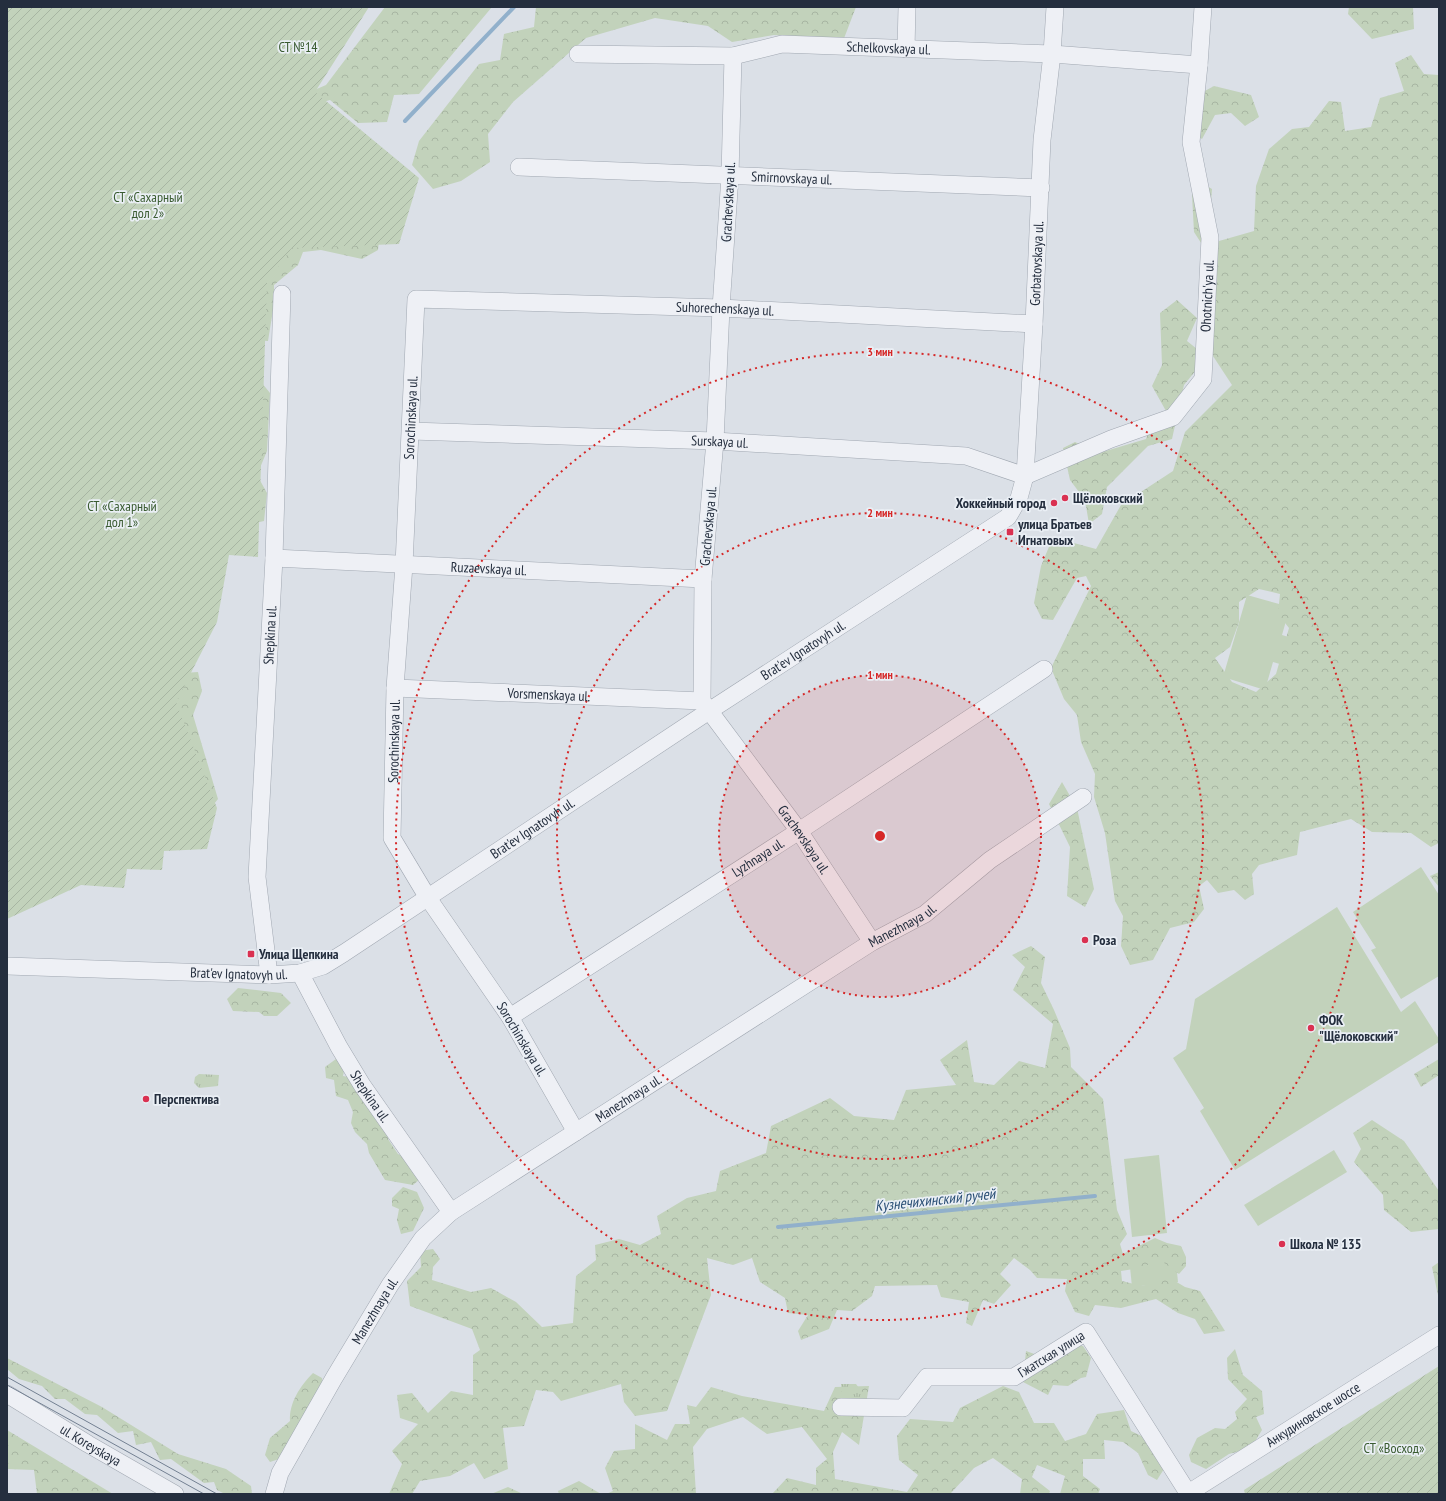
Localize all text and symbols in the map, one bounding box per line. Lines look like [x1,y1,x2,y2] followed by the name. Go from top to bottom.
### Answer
[846,37,931,58] street label: Schelkovskaya ul.
[279,38,318,56] park label: СТ №14
[717,162,739,242] street label: Grachevskaya ul.
[751,167,833,189] street label: Smirnovskaya ul.
[113,188,183,222] park label: СТ «Сахарный дол 2»
[1026,221,1047,306] street label: Gorbatovskaya ul.
[1196,259,1218,333] street label: Ohotnich'ya ul.
[676,298,775,320] street label: Suhorechenskaya ul.
[867,344,893,359] text: 3 мин
[400,375,422,460] street label: Sorochinskaya ul.
[691,431,749,452] street label: Surskaya ul.
[696,485,720,567] street label: Grachevskaya ul.
[1073,489,1142,507] place label: Щёлоковский
[1060,493,1070,503] marker: Щёлоковский
[956,494,1046,512] place label: Хоккейный город
[87,497,157,531] park label: СТ «Сахарный дол 1»
[1049,498,1059,508] marker: Хоккейный город
[867,505,893,520] text: 2 мин
[1017,515,1092,549] place label: улица Братьев Игнатовых
[1005,527,1015,537] marker: улица Братьев Игнатовых
[450,558,527,579] street label: Ruzaevskaya ul.
[259,605,280,665] street label: Shepkina ul.
[757,616,849,684] street label: Brat'ev Ignatovyh ul.
[867,667,893,682] text: 1 мин
[506,684,591,705] street label: Vorsmenskaya ul.
[384,699,404,783] street label: Sorochinskaya ul.
[487,794,578,863] street label: Brat'ev Ignatovyh ul.
[774,801,834,878] street label: Grachevskaya ul.
[873,829,887,843] centre of rings
[729,834,788,881] street label: Lyzhnaya ul.
[865,899,940,951] street label: Manezhnaya ul.
[1093,931,1116,949] place label: Роза
[1080,935,1090,945] marker: Роза
[258,945,339,963] place label: Улица Щепкина
[246,949,256,959] marker: Улица Щепкина
[190,963,288,984] street label: Brat'ev Ignatovyh ul.
[493,998,551,1080] street label: Sorochinskaya ul.
[1319,1011,1398,1045] place label: ФОК "Щёлоковский"
[1306,1023,1316,1033] marker: ФОК "Щёлоковский"
[346,1067,394,1126] street label: Shepkina ul.
[592,1070,665,1126] street label: Manezhnaya ul.
[154,1090,219,1108] place label: Перспектива
[141,1094,151,1104] marker: Перспектива
[874,1184,997,1215] water label: Кузнечихинский ручей
[1290,1235,1361,1253] place label: Школа № 135
[1277,1239,1287,1249] marker: Школа № 135
[348,1273,402,1347] street label: Manezhnaya ul.
[1014,1326,1088,1381] street label: Гжатская улица
[1262,1378,1364,1451] street label: Анкудиновское шоссе
[57,1420,124,1470] street label: ul. Koreyskaya
[1364,1439,1424,1457] park label: СТ «Восход»

